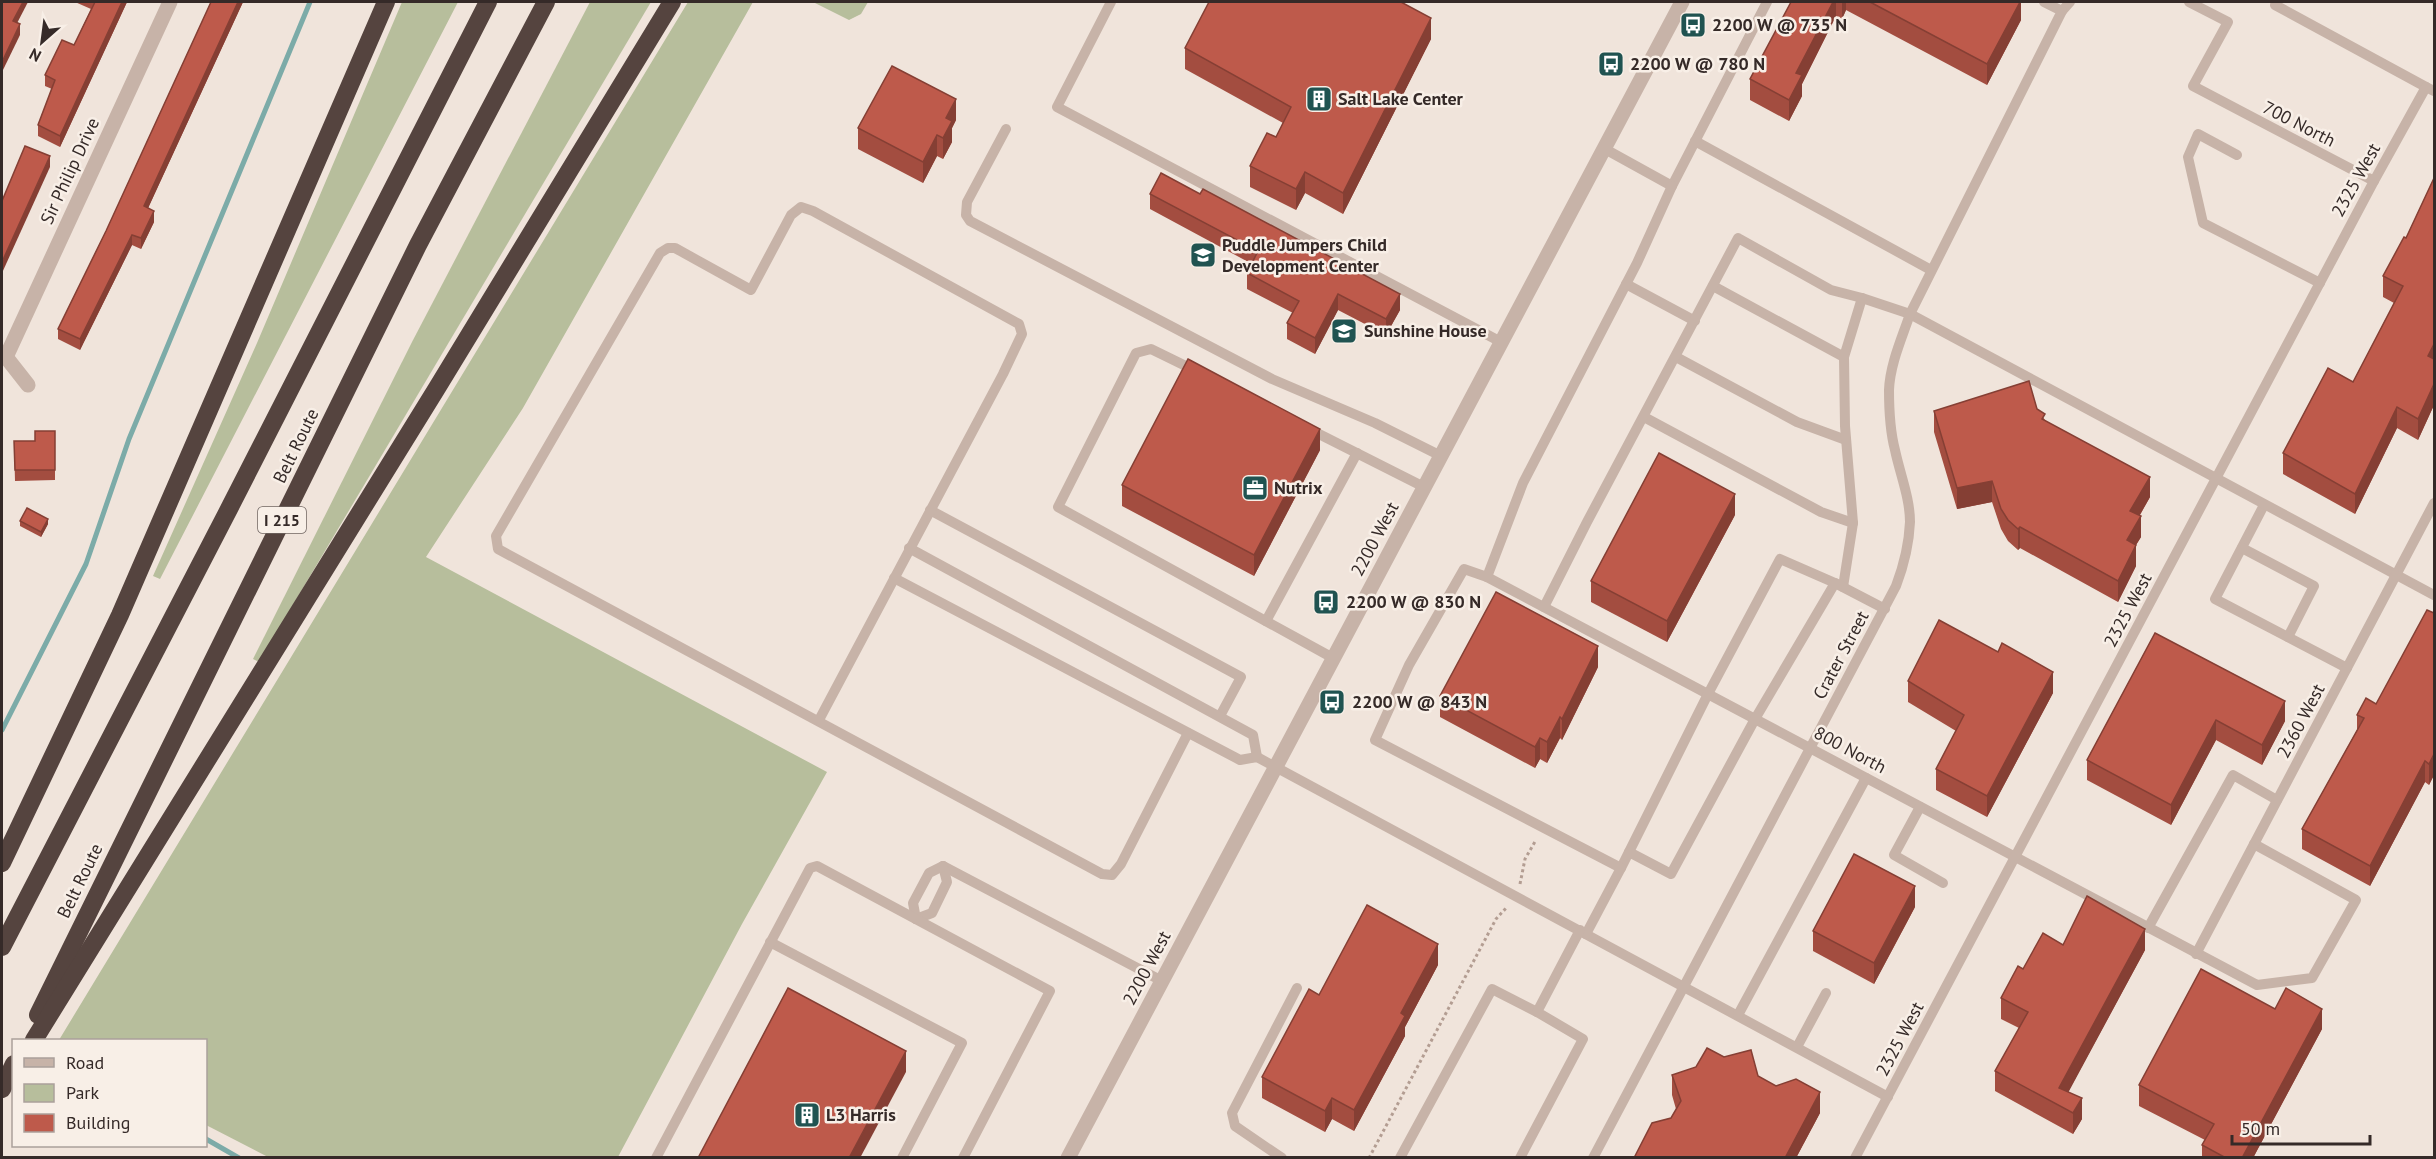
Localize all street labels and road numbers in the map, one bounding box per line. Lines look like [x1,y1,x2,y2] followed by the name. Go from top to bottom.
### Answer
[2259,95,2339,152] street label: 700 North
[35,114,104,228] street label: Sir Philip Drive
[2326,139,2385,221] street label: 2325 West
[268,405,323,487] street label: Belt Route
[1345,498,1404,580] street label: 2200 West
[258,507,306,533] road number: I 215
[2098,569,2157,651] street label: 2325 West
[1808,607,1873,703] street label: Crater Street
[2271,680,2330,762] street label: 2360 West
[1810,721,1890,778] street label: 800 North
[52,840,107,922] street label: Belt Route
[1117,927,1176,1009] street label: 2200 West
[1870,998,1929,1080] street label: 2325 West

